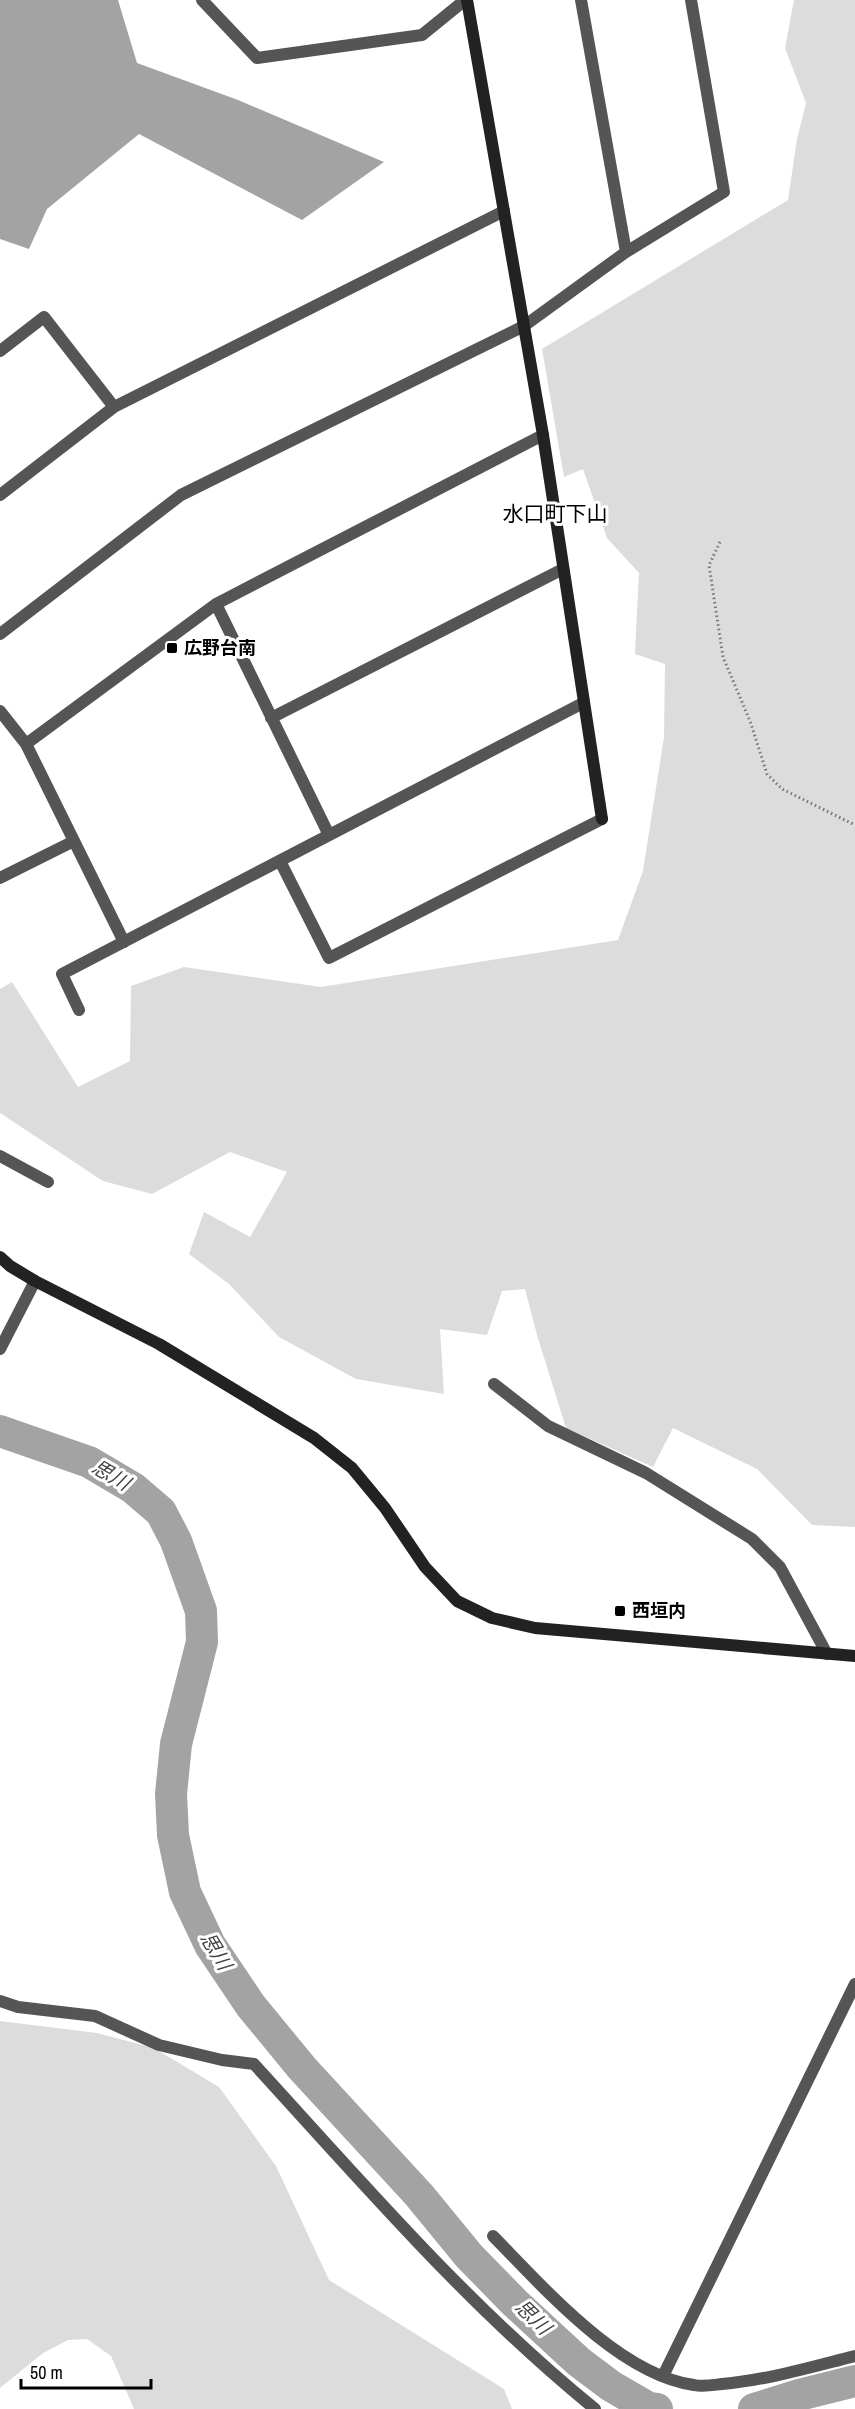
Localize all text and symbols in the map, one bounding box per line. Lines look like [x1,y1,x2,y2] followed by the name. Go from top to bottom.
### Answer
[503,499,608,528] district label: 水口町下山
[184,635,256,660] place label: 広野台南
[165,641,179,655] marker: 広野台南
[87,1453,137,1497] water label: 思川
[632,1598,686,1623] place label: 西垣内
[613,1604,627,1618] marker: 西垣内
[195,1927,239,1977] water label: 思川
[510,2293,559,2342] water label: 思川
[21,2352,152,2390] scale bar
[30,2360,63,2385] text: 50 m

